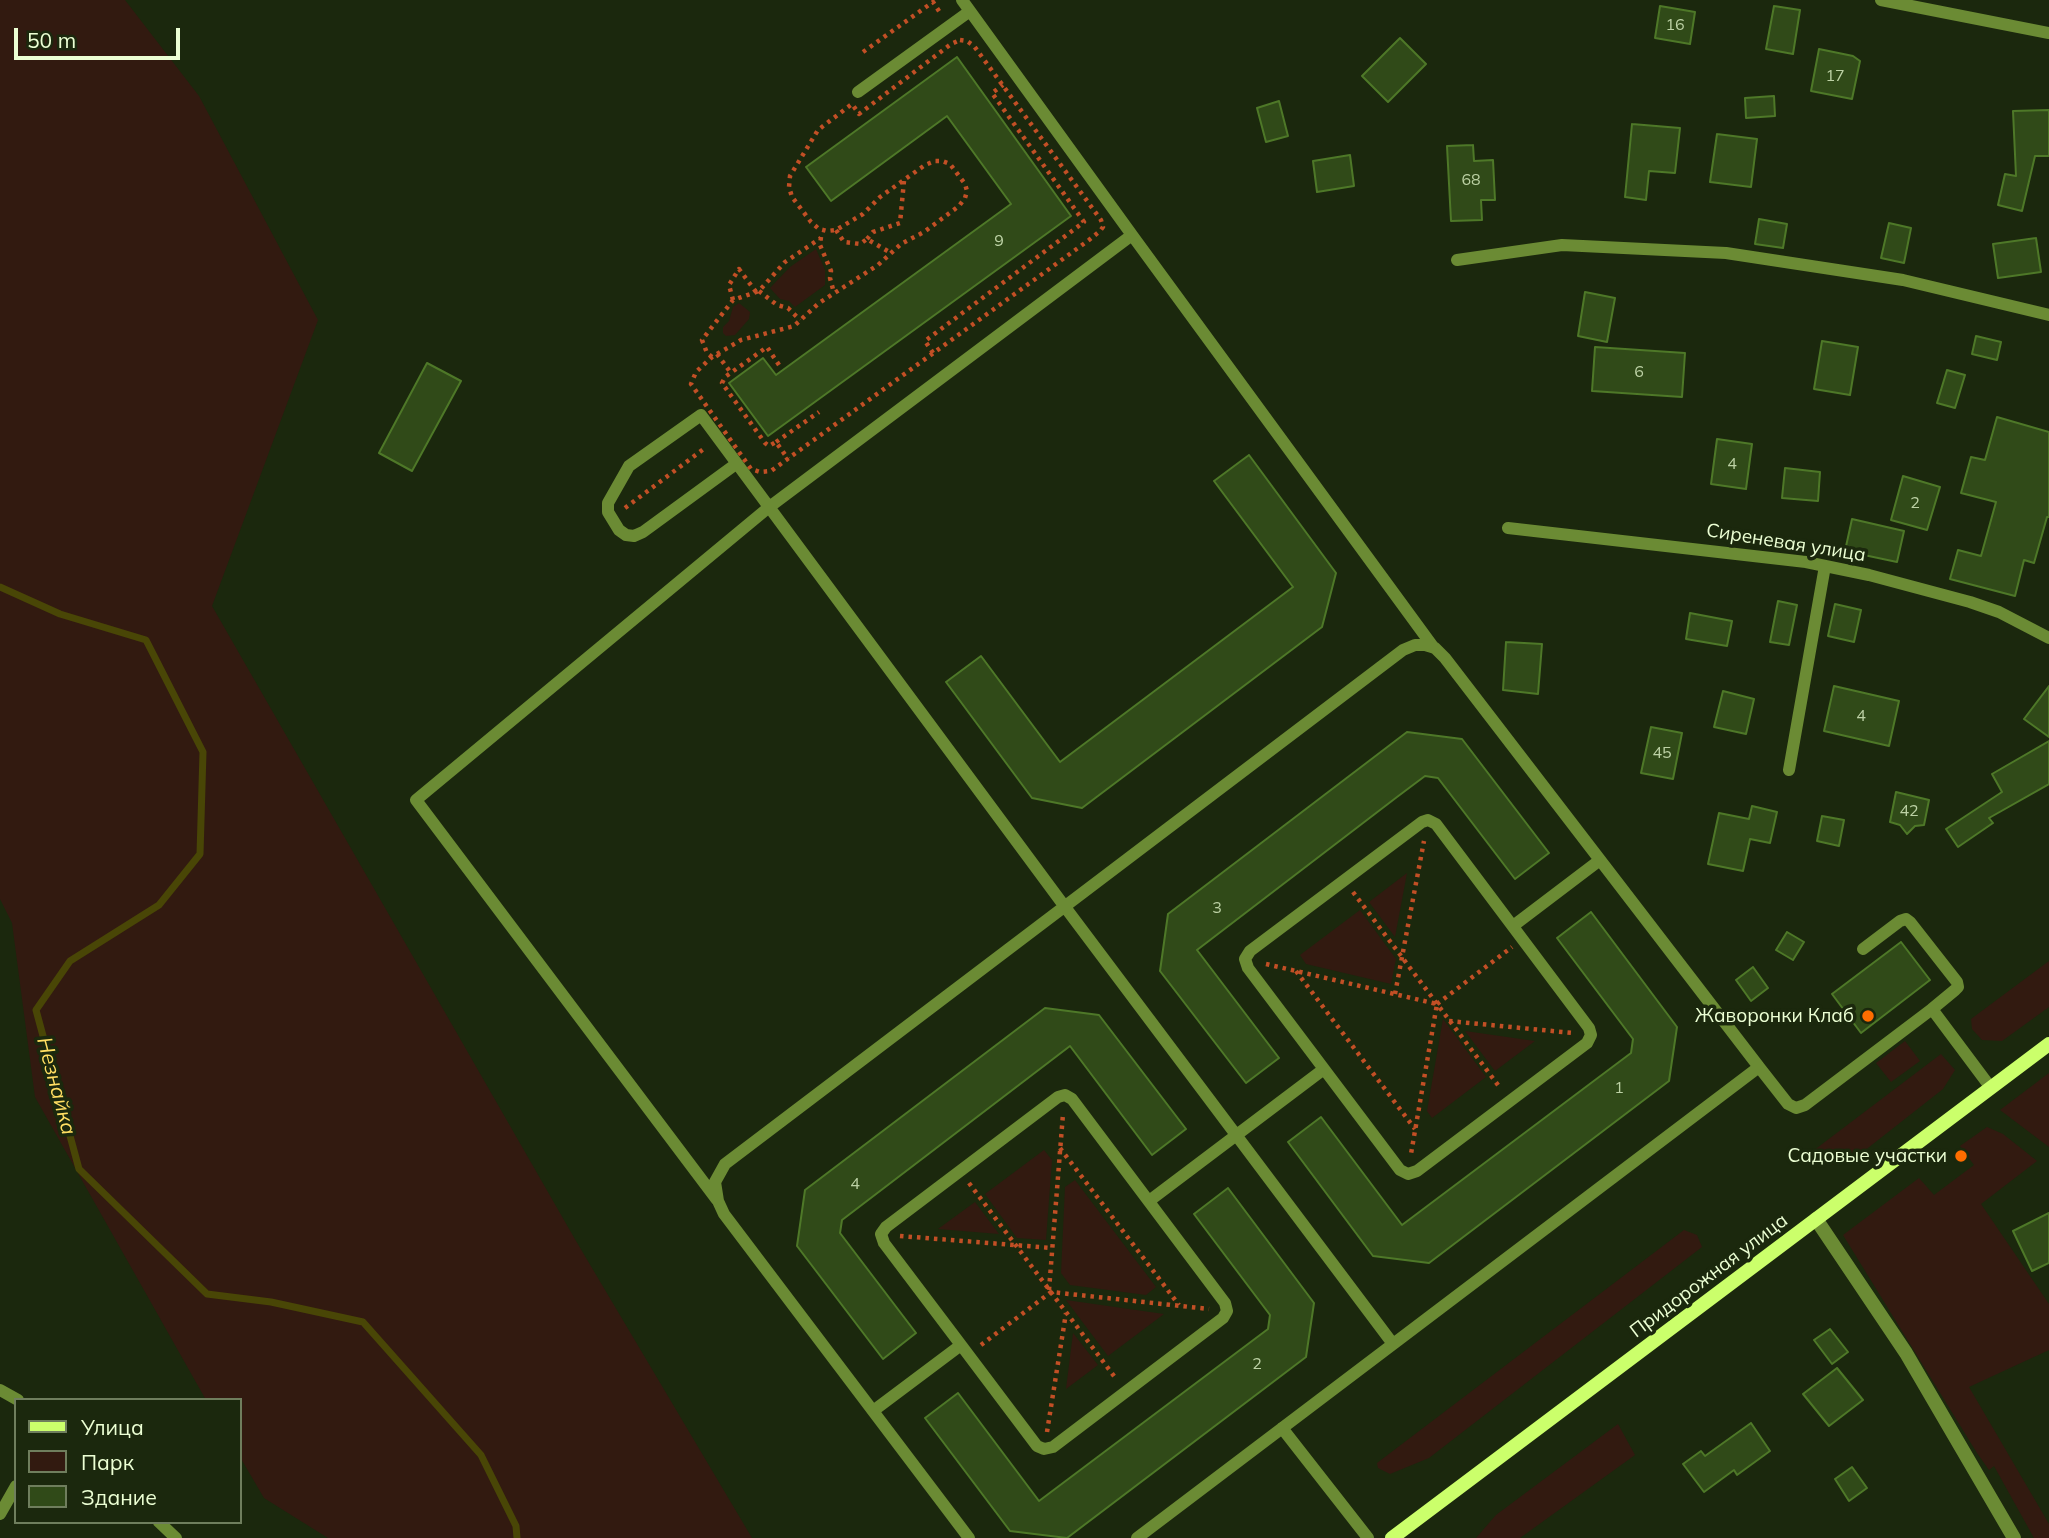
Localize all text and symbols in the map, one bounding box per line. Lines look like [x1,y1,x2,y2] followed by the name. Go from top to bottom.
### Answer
[18,14,184,58] scale bar
[1665,15,1685,35] house number: 16
[27,27,76,53] text: 50 m
[1825,66,1845,86] house number: 17
[1461,170,1481,190] house number: 68
[994,231,1004,251] house number: 9
[1634,362,1644,382] house number: 6
[1727,454,1737,474] house number: 4
[1910,493,1920,513] house number: 2
[1705,519,1867,567] street label: Сиреневая улица
[1856,706,1866,726] house number: 4
[1652,743,1672,763] house number: 45
[1899,801,1919,821] house number: 42
[1212,898,1222,918] house number: 3
[1695,1005,1854,1027] place label: Жаворонки Клаб
[1860,1008,1876,1024] marker: Жаворонки Клаб
[31,1034,81,1138] water label: Незнайка
[1614,1078,1624,1098] house number: 1
[1787,1145,1947,1167] place label: Садовые участки
[1953,1148,1969,1164] marker: Садовые участки
[850,1174,860,1194] house number: 4
[1626,1209,1792,1343] street label: Придорожная улица
[1252,1354,1262,1374] house number: 2
[14,1398,242,1524] legend
[81,1414,144,1440] text: Улица
[81,1449,134,1475] text: Парк
[81,1484,157,1510] text: Здание

